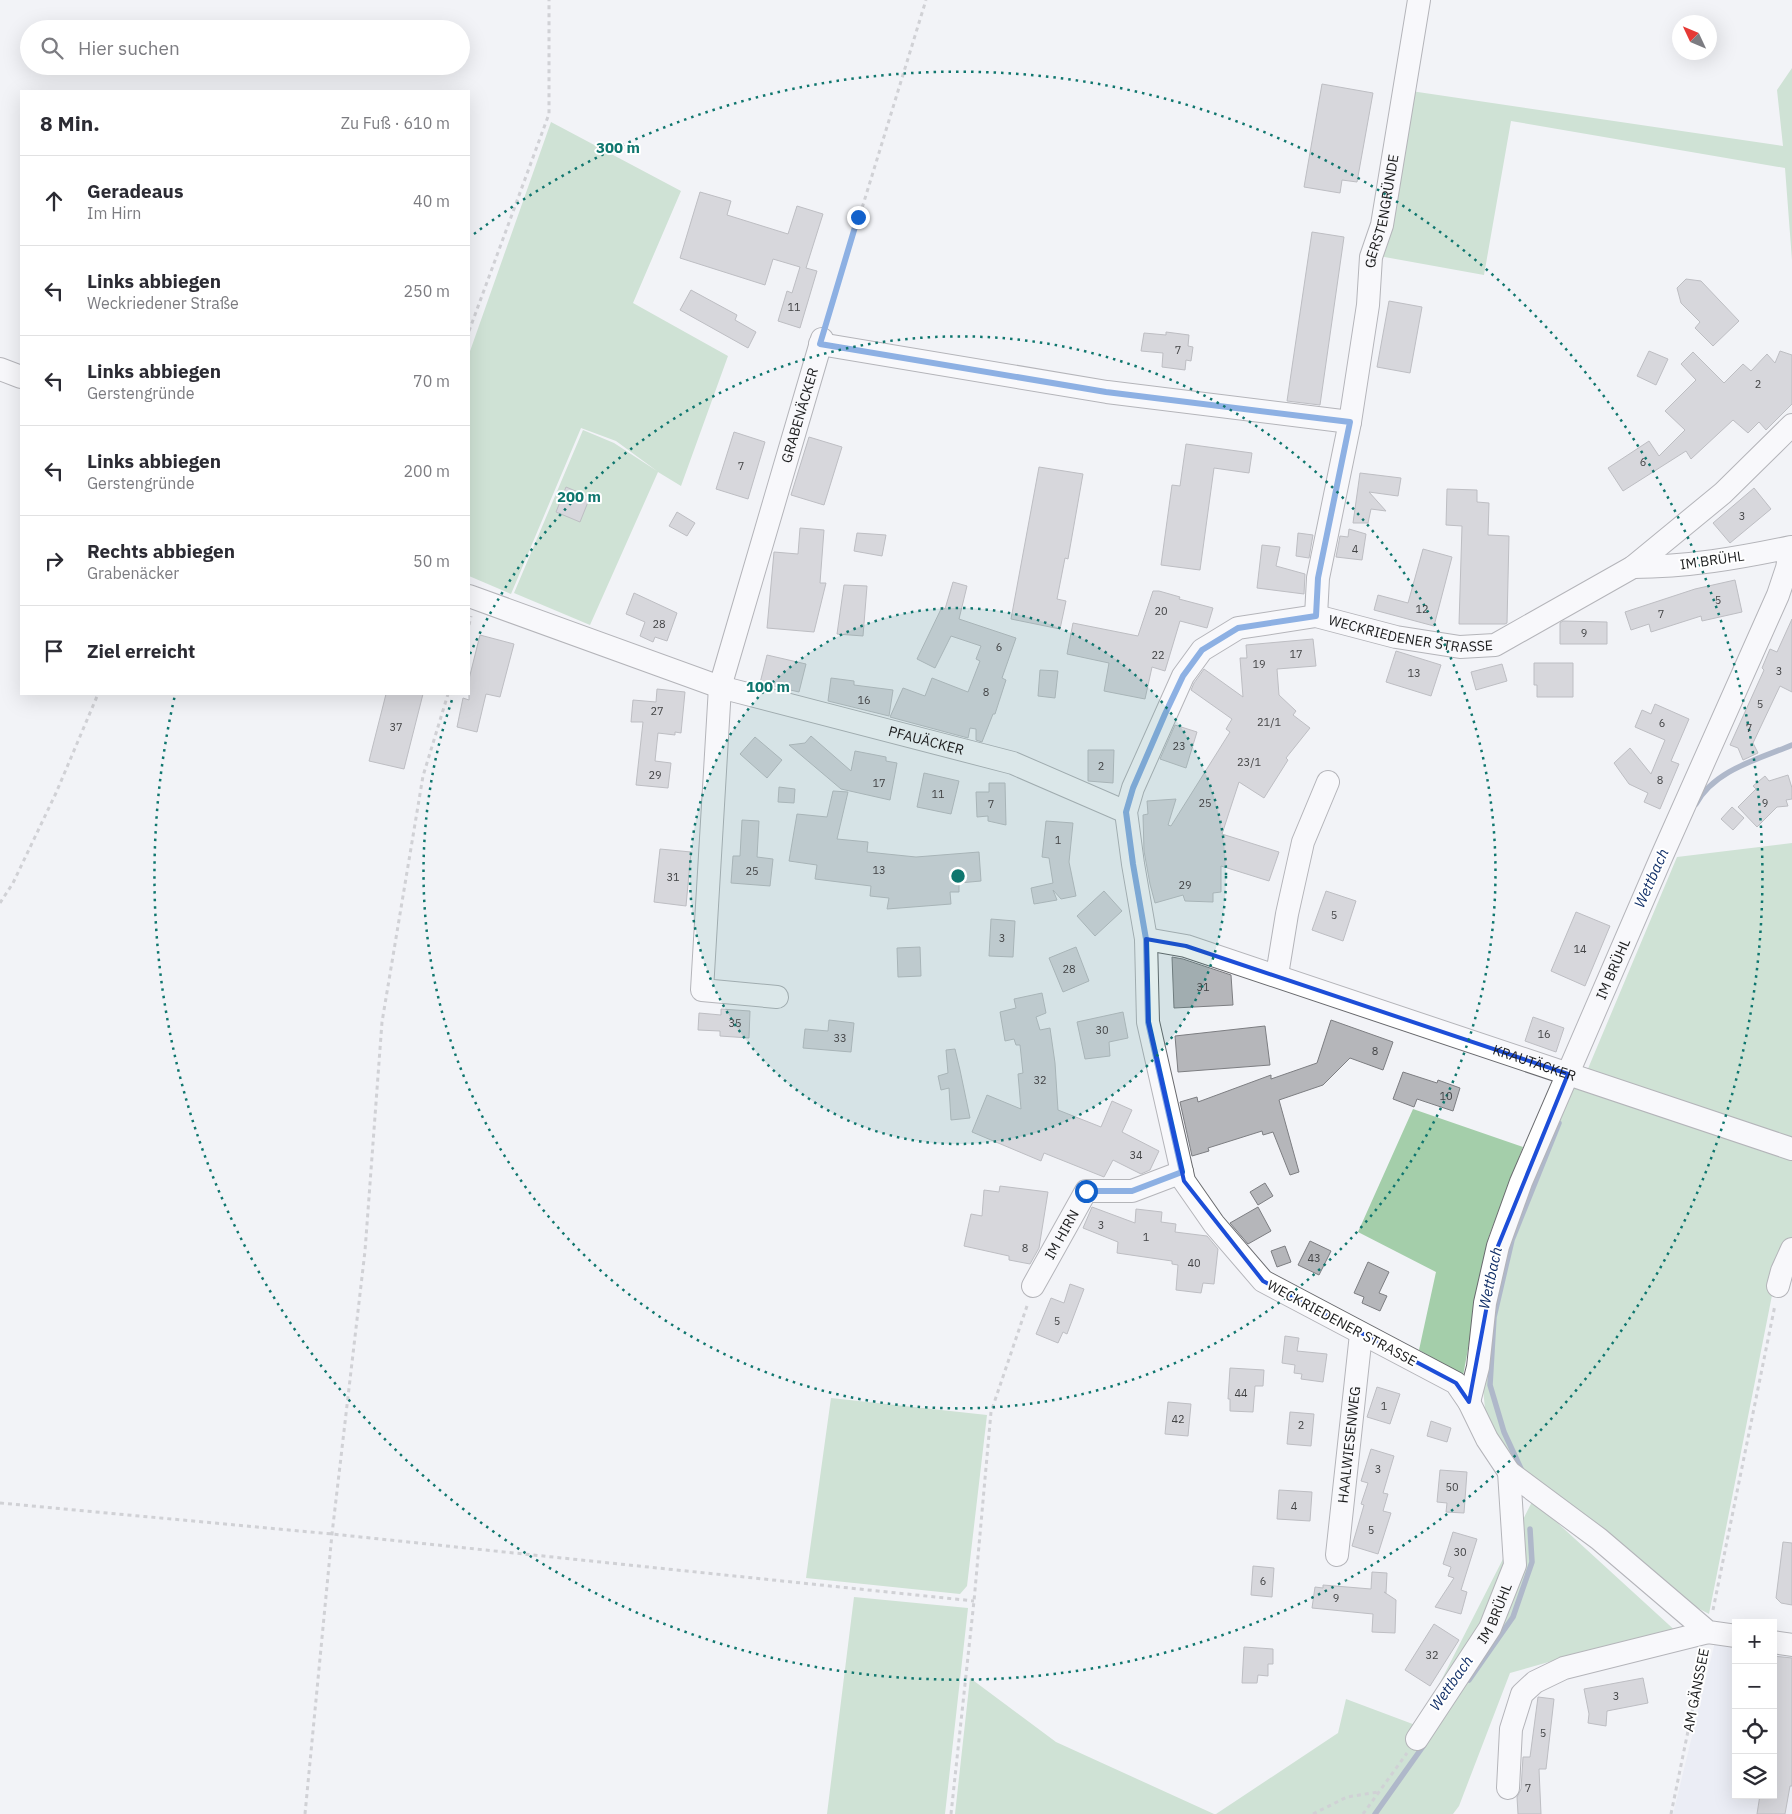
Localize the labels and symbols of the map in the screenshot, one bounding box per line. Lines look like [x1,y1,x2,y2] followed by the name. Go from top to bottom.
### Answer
[1672,15,1717,60] north arrow
[596,138,640,157] text: 300 m
[1361,153,1403,269] street label: GERSTENGRÜNDE
[847,206,870,229] route end
[787,300,801,314] house number: 11
[1175,343,1181,357] house number: 7
[777,366,822,465] street label: GRABENÄCKER
[1755,377,1761,391] house number: 2
[1640,455,1646,469] house number: 6
[738,459,744,473] house number: 7
[557,487,601,506] text: 200 m
[1739,509,1745,523] house number: 3
[1352,542,1359,556] house number: 4
[1679,547,1745,573] street label: IM BRÜHL
[1715,593,1721,607] house number: 5
[1415,602,1429,616] house number: 12
[1154,604,1168,618] house number: 20
[1658,607,1664,621] house number: 7
[1327,611,1493,656] street label: WECKRIEDENER STRASSE
[652,617,666,631] house number: 28
[1581,626,1587,640] house number: 9
[996,640,1002,654] house number: 6
[1289,647,1303,661] house number: 17
[1151,648,1165,662] house number: 22
[1252,657,1266,671] house number: 19
[1776,664,1782,678] house number: 3
[1407,666,1421,680] house number: 13
[746,677,790,696] text: 100 m
[983,685,989,699] house number: 8
[857,693,871,707] house number: 16
[1757,697,1763,711] house number: 5
[650,704,664,718] house number: 27
[1257,715,1281,729] house number: 21/1
[1659,716,1665,730] house number: 6
[389,720,403,734] house number: 37
[1746,721,1752,735] house number: 7
[887,722,966,759] street label: PFAUÄCKER
[1172,739,1186,753] house number: 23
[1237,755,1261,769] house number: 23/1
[1098,759,1104,773] house number: 2
[648,768,662,782] house number: 29
[1657,773,1663,787] house number: 8
[872,776,886,790] house number: 17
[931,787,945,801] house number: 11
[1198,796,1212,810] house number: 25
[1762,796,1768,810] house number: 9
[988,797,994,811] house number: 7
[1055,833,1062,847] house number: 1
[1630,845,1672,911] water label: Wettbach
[872,863,886,877] house number: 13
[745,864,759,878] house number: 25
[949,867,967,885] centre of rings
[666,870,680,884] house number: 31
[1178,878,1192,892] house number: 29
[1331,908,1337,922] house number: 5
[999,931,1005,945] house number: 3
[1592,936,1634,1002] street label: IM BRÜHL
[1573,942,1587,956] house number: 14
[1062,962,1076,976] house number: 28
[1196,980,1210,994] house number: 31
[728,1016,742,1030] house number: 35
[1095,1023,1109,1037] house number: 30
[1537,1027,1551,1041] house number: 16
[833,1031,847,1045] house number: 33
[1490,1040,1578,1085] street label: KRAUTÄCKER
[1372,1044,1378,1058] house number: 8
[1033,1073,1047,1087] house number: 32
[1439,1089,1453,1103] house number: 10
[1129,1148,1143,1162] house number: 34
[1075,1180,1098,1203] route start
[1041,1206,1083,1263] street label: IM HIRN
[1098,1218,1104,1232] house number: 3
[1143,1230,1150,1244] house number: 1
[1022,1241,1028,1255] house number: 8
[1474,1245,1506,1311] water label: Wettbach
[1307,1251,1321,1265] house number: 43
[1187,1256,1201,1270] house number: 40
[1264,1276,1420,1370] street label: WECKRIEDENER STRASSE
[1054,1314,1060,1328] house number: 5
[1334,1385,1364,1504] street label: HAALWIESENWEG
[1234,1386,1248,1400] house number: 44
[1381,1399,1388,1413] house number: 1
[1171,1412,1185,1426] house number: 42
[1298,1418,1304,1432] house number: 2
[1375,1462,1381,1476] house number: 3
[1445,1480,1459,1494] house number: 50
[1291,1499,1298,1513] house number: 4
[1368,1523,1374,1537] house number: 5
[1453,1545,1467,1559] house number: 30
[1260,1574,1266,1588] house number: 6
[1473,1581,1516,1647] street label: IM BRÜHL
[1333,1591,1339,1605] house number: 9
[1679,1647,1713,1733] street label: AM GÄNSSEE
[1425,1648,1439,1662] house number: 32
[1425,1652,1477,1714] water label: Wettbach
[1613,1689,1619,1703] house number: 3
[1540,1726,1546,1740] house number: 5
[1525,1781,1531,1795] house number: 7

